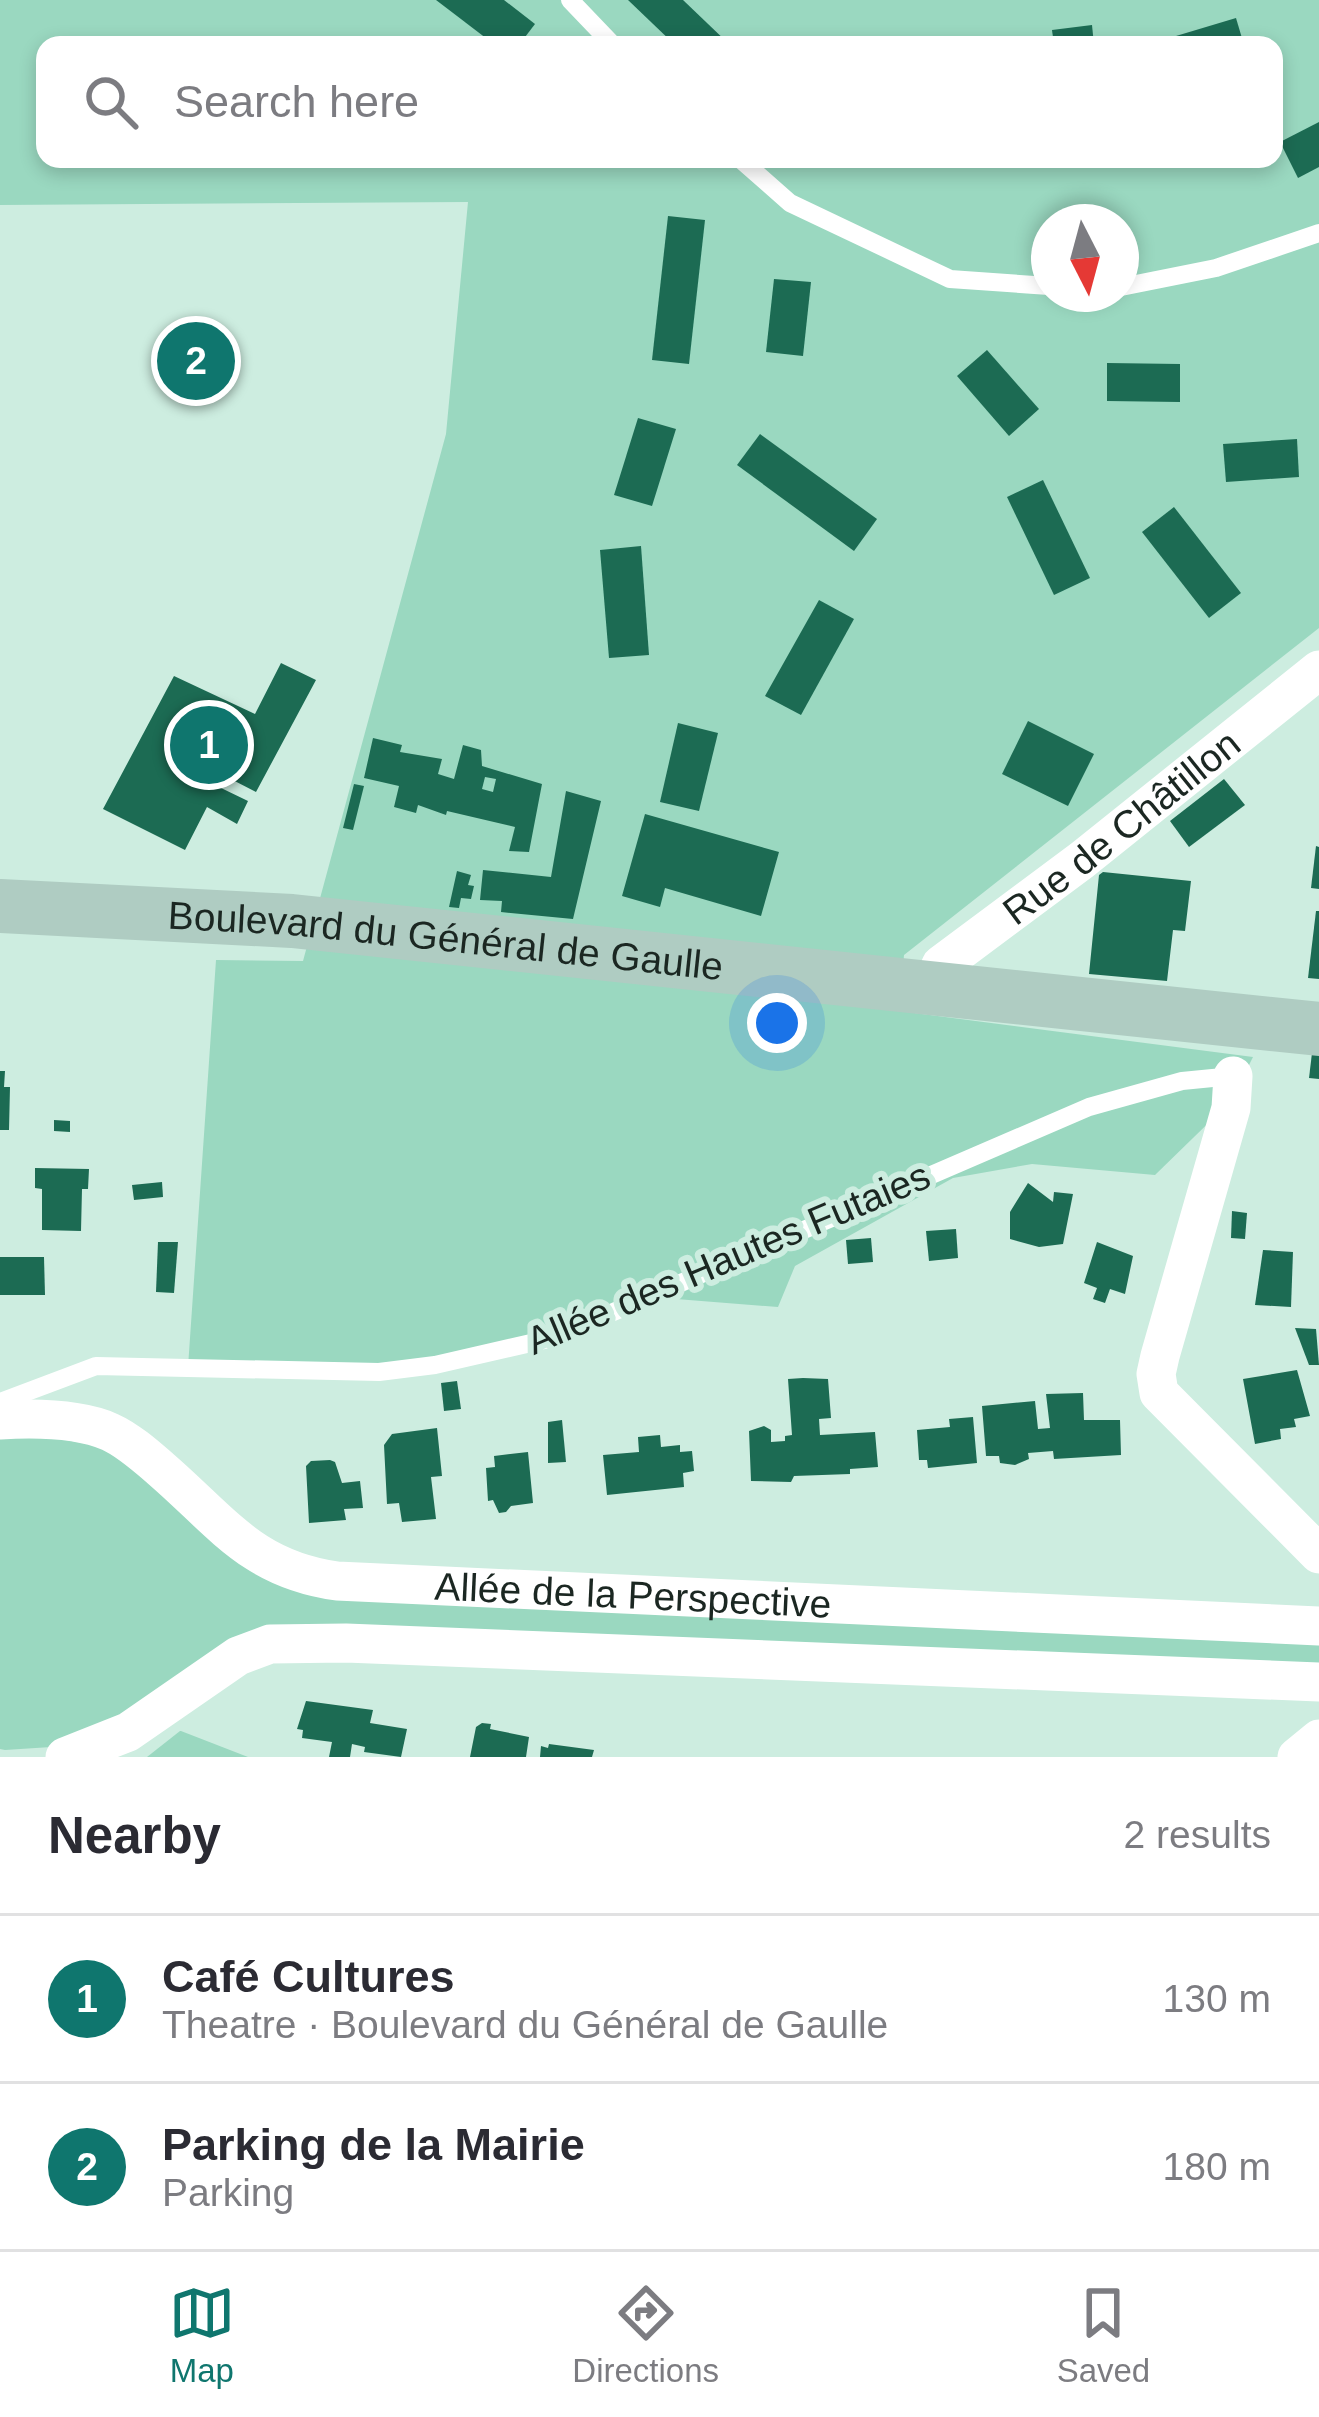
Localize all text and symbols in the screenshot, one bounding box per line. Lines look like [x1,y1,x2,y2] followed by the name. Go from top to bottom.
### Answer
[36,36,1283,168] search box
[78,69,144,135] icon: search
[174,76,419,127] text: Search here
[1031,204,1139,312] north arrow
[157,316,235,406] pin: 2
[170,700,248,790] pin: 1
[994,721,1248,933] street label: Rue de Châtillon
[167,893,725,988] street label: Boulevard du Général de Gaulle
[747,993,807,1053] your location
[520,1154,936,1362] street label: Allée des Hautes Futaies
[434,1564,832,1625] street label: Allée de la Perspective
[48,1807,221,1864] text: Nearby
[1124,1813,1271,1856] text: 2 results
[162,1951,455,2002] text: Café Cultures
[76,1977,98,2020] text: 1
[1163,1977,1271,2020] text: 130 m
[162,2003,888,2046] text: Theatre · Boulevard du Général de Gaulle
[162,2119,585,2170] text: Parking de la Mairie
[76,2145,98,2188] text: 2
[1163,2145,1271,2188] text: 180 m
[162,2171,294,2214] text: Parking
[169,2280,235,2390] tab: Map
[572,2280,719,2390] tab: Directions
[1057,2280,1150,2390] tab: Saved

